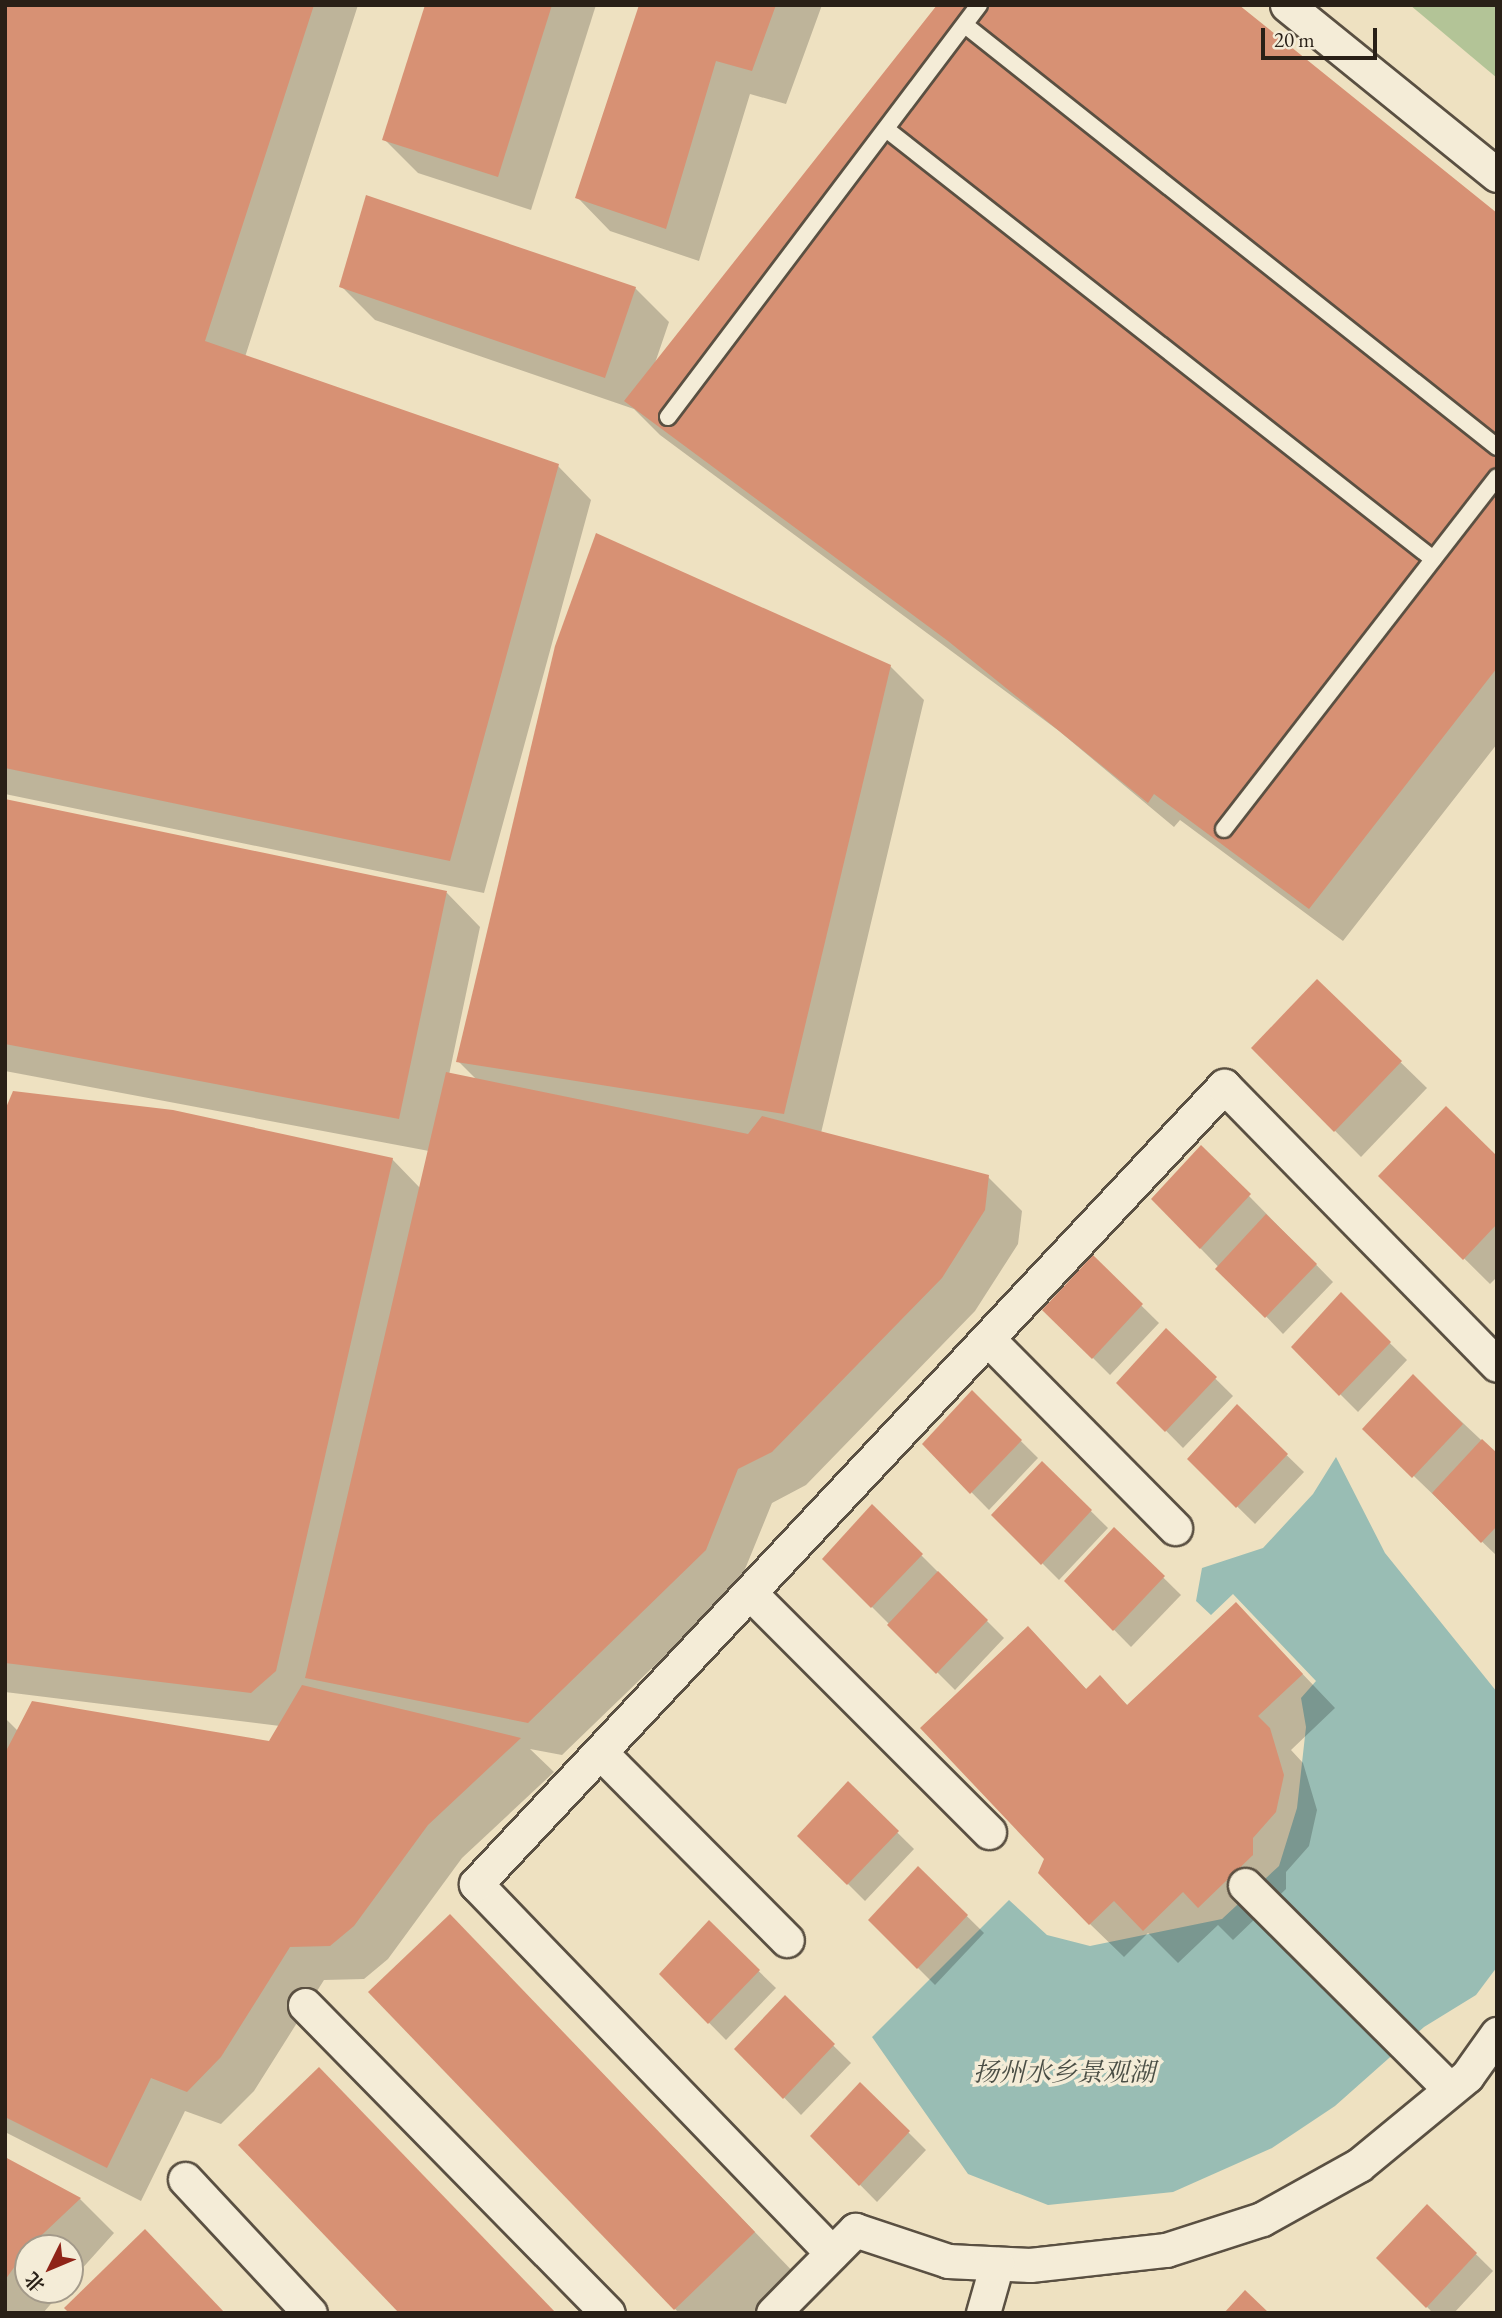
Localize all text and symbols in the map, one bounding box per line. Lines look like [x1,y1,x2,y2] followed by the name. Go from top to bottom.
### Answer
[1264,14,1380,58] scale bar
[1274,26,1315,53] text: 20 m
[973,2057,1155,2089] water label: 扬州水乡景观湖
[14,2234,84,2304] north arrow
[19,2267,50,2298] text: 北

